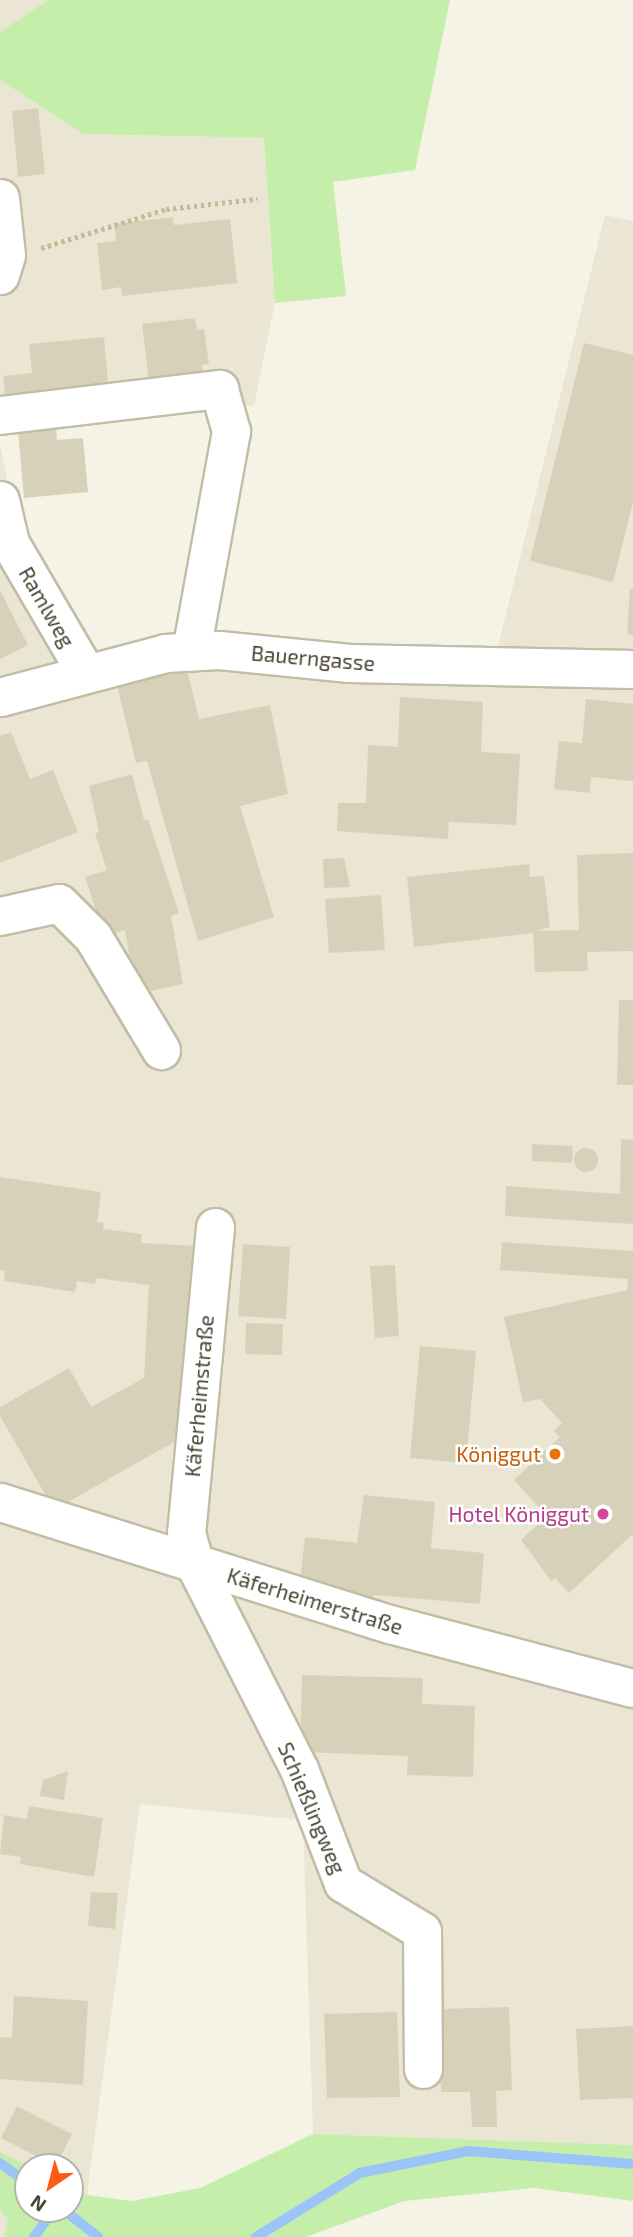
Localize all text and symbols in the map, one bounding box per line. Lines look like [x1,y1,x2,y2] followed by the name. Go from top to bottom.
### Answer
[14,562,80,652] street label: Ramlweg
[250,640,376,676] street label: Bauerngasse
[179,1314,219,1478] street label: Käferheimstraße
[456,1441,541,1467] place label: Königgut
[547,1446,563,1462] marker: Königgut
[448,1501,589,1527] place label: Hotel Königgut
[595,1506,611,1522] marker: Hotel Königgut
[224,1562,406,1640] street label: Käferheimerstraße
[273,1738,351,1878] street label: Schießlingweg
[14,2153,84,2223] north arrow
[26,2191,50,2217] text: N

